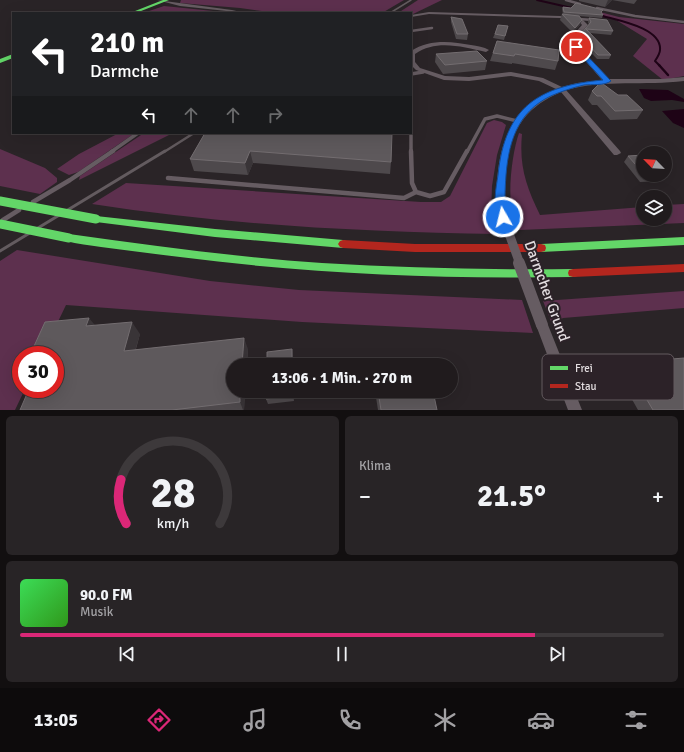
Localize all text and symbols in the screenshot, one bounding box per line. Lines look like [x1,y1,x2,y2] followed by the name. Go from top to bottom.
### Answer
[90,26,164,60] text: 210 m
[24,28,76,80] icon: left
[559,30,593,64] pin
[565,36,587,58] icon: arrive
[90,60,159,82] text: Darmche
[138,104,160,126] icon: left
[180,104,202,126] icon: ahead
[222,104,244,126] icon: ahead
[264,104,286,126] icon: right
[636,146,672,182] north arrow
[636,146,672,226] map controls
[636,190,672,226] button: layers
[482,196,524,238] position arrow
[520,238,574,344] street label: Darmcher Grund
[12,346,64,398] speed limit sign: 30
[542,354,674,400] legend
[575,362,593,375] text: Frei
[272,369,412,387] text: 13:06 · 1 Min. · 270 m
[575,380,597,393] text: Stau
[359,458,391,474] text: Klima
[150,467,195,518] text: 28
[477,478,546,515] text: 21.5°
[359,483,371,510] text: −
[652,483,664,510] text: +
[156,514,189,531] text: km/h
[80,586,132,604] text: 90.0 FM
[80,604,113,620] text: Musik
[116,643,138,665] icon: previous
[331,643,353,665] icon: pause
[546,643,568,665] icon: next
[145,706,173,734] icon: directions
[241,706,269,734] icon: music
[336,706,364,734] icon: phone
[431,706,459,734] icon: climate
[527,706,555,734] icon: car
[622,706,650,734] icon: filters
[34,709,78,731] text: 13:05

